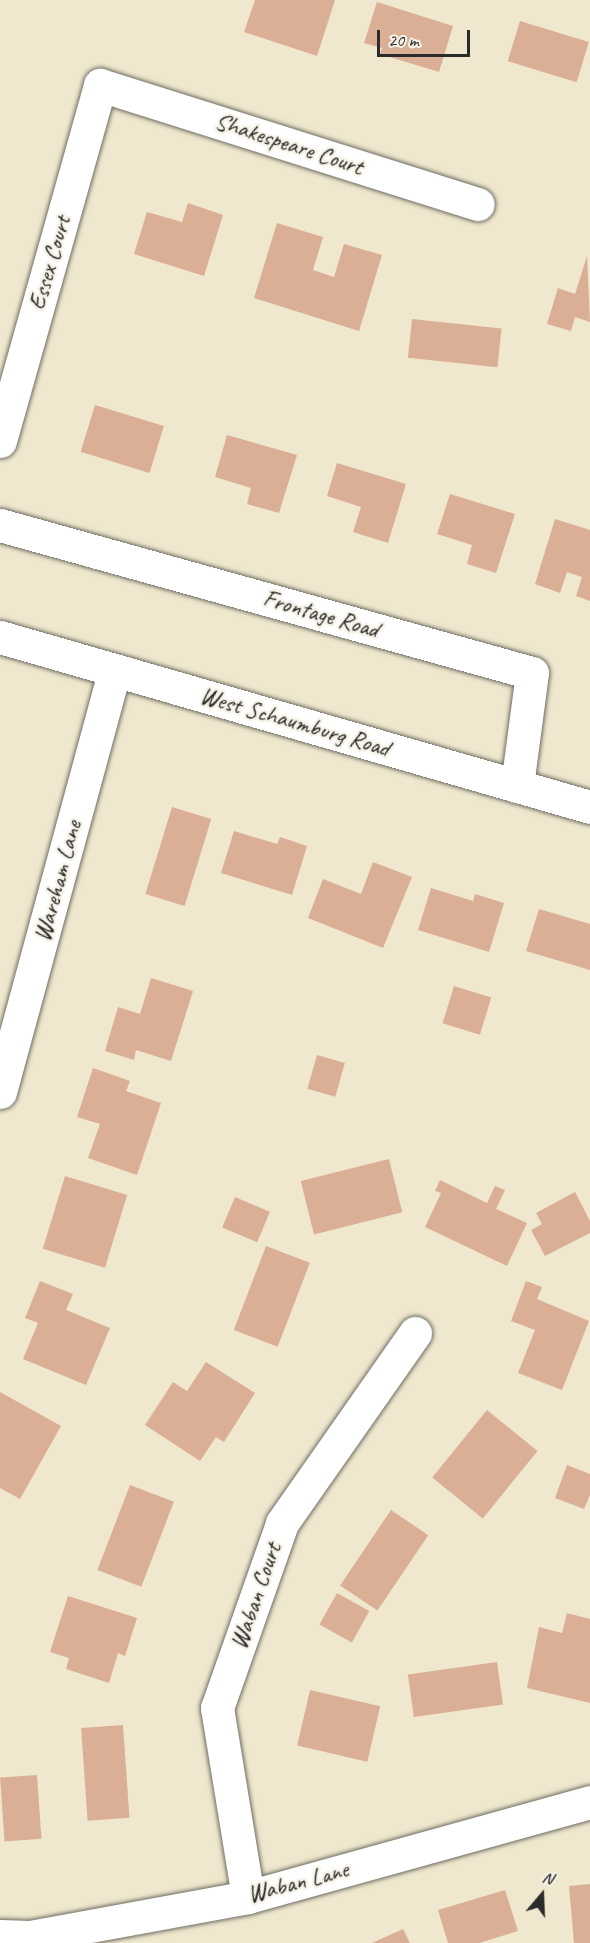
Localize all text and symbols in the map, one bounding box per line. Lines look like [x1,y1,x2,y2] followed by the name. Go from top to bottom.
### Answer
[380,18,473,56] scale bar
[388,29,419,51] text: 20 m
[212,107,366,181] street label: Shakespeare Court
[23,213,77,313] street label: Essex Court
[260,584,382,644] street label: Frontage Road
[198,682,392,762] street label: West Schaumburg Road
[28,818,88,944] street label: Wareham Lane
[225,1539,287,1653] street label: Waban Court
[244,1855,352,1909] street label: Waban Lane
[512,1865,572,1925] north arrow
[540,1867,556,1889] text: N

